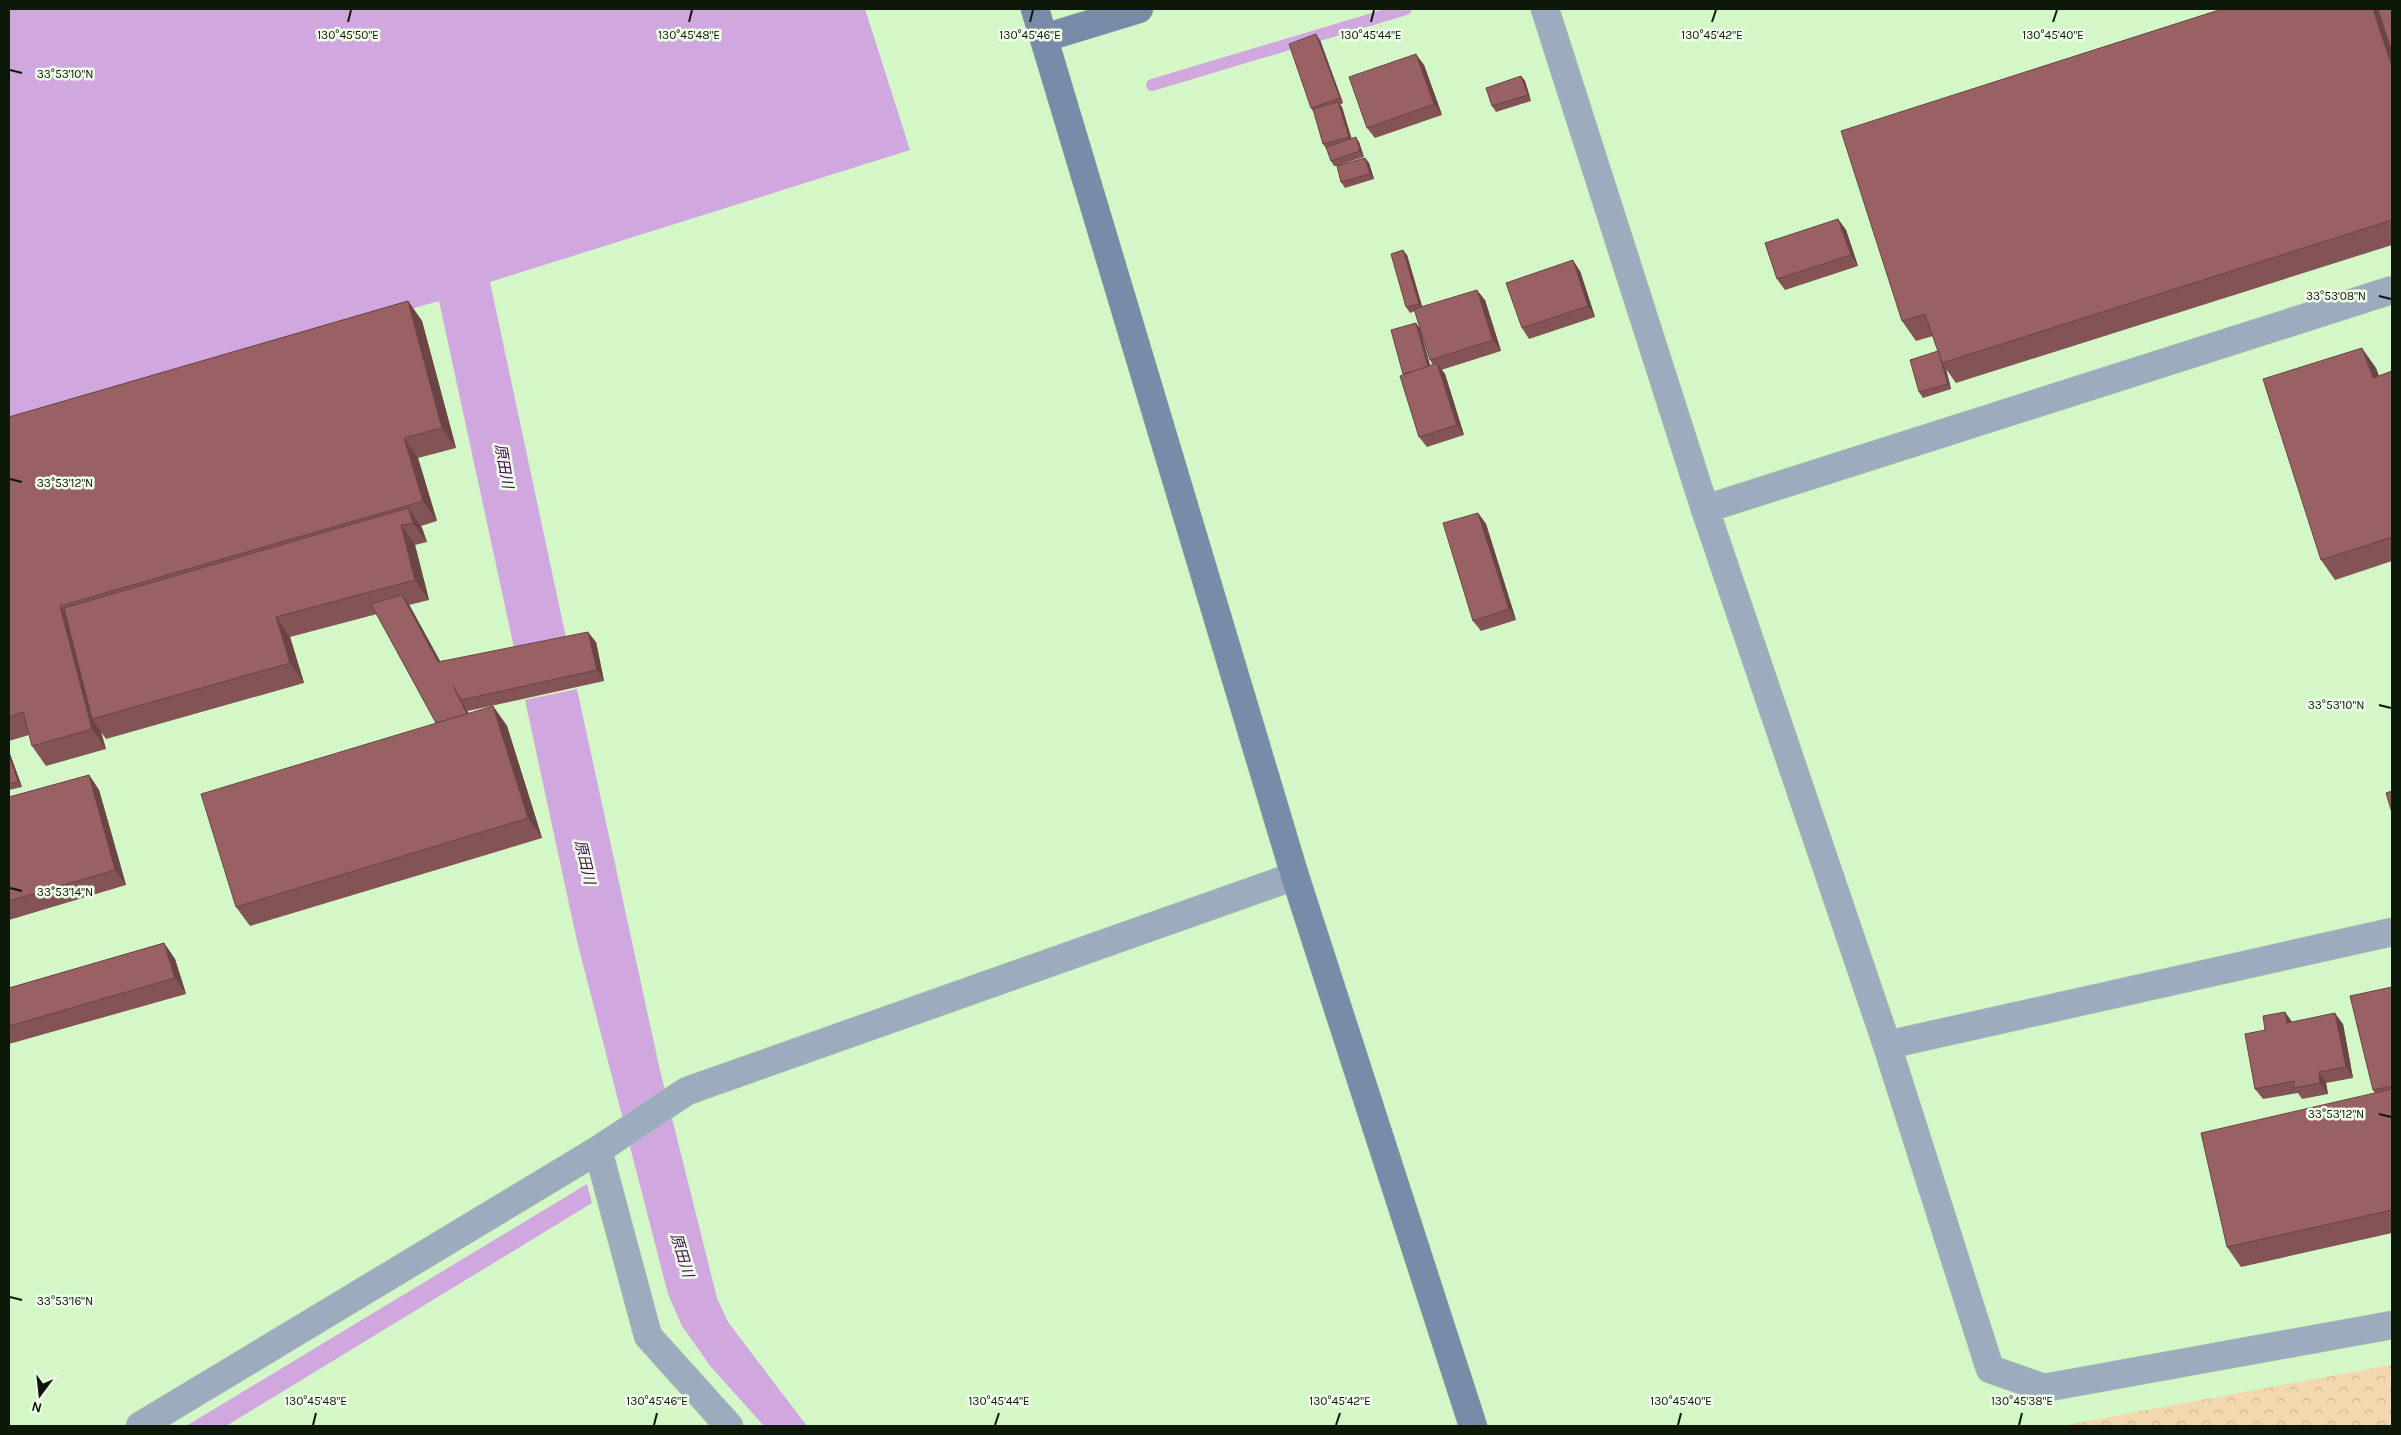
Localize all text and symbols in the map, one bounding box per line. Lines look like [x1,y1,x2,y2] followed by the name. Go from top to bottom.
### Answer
[317,28,379,42] text: 130°45'50"E
[658,28,720,42] text: 130°45'48"E
[999,28,1061,42] text: 130°45'46"E
[1340,28,1402,42] text: 130°45'44"E
[1681,28,1743,42] text: 130°45'42"E
[2022,28,2084,42] text: 130°45'40"E
[37,67,93,81] text: 33°53'10"N
[2306,289,2366,303] text: 33°53'08"N
[491,442,517,492] water label: 原田川
[37,476,93,490] text: 33°53'12"N
[2308,698,2364,712] text: 33°53'10"N
[571,838,599,888] water label: 原田川
[37,885,93,899] text: 33°53'14"N
[2308,1107,2364,1121] text: 33°53'12"N
[667,1231,698,1281] water label: 原田川
[37,1294,93,1308] text: 33°53'16"N
[15,1370,65,1420] north arrow
[285,1394,347,1408] text: 130°45'48"E
[626,1394,688,1408] text: 130°45'46"E
[968,1394,1030,1408] text: 130°45'44"E
[1309,1394,1371,1408] text: 130°45'42"E
[1650,1394,1712,1408] text: 130°45'40"E
[1991,1394,2053,1408] text: 130°45'38"E
[30,1398,44,1417] text: N

